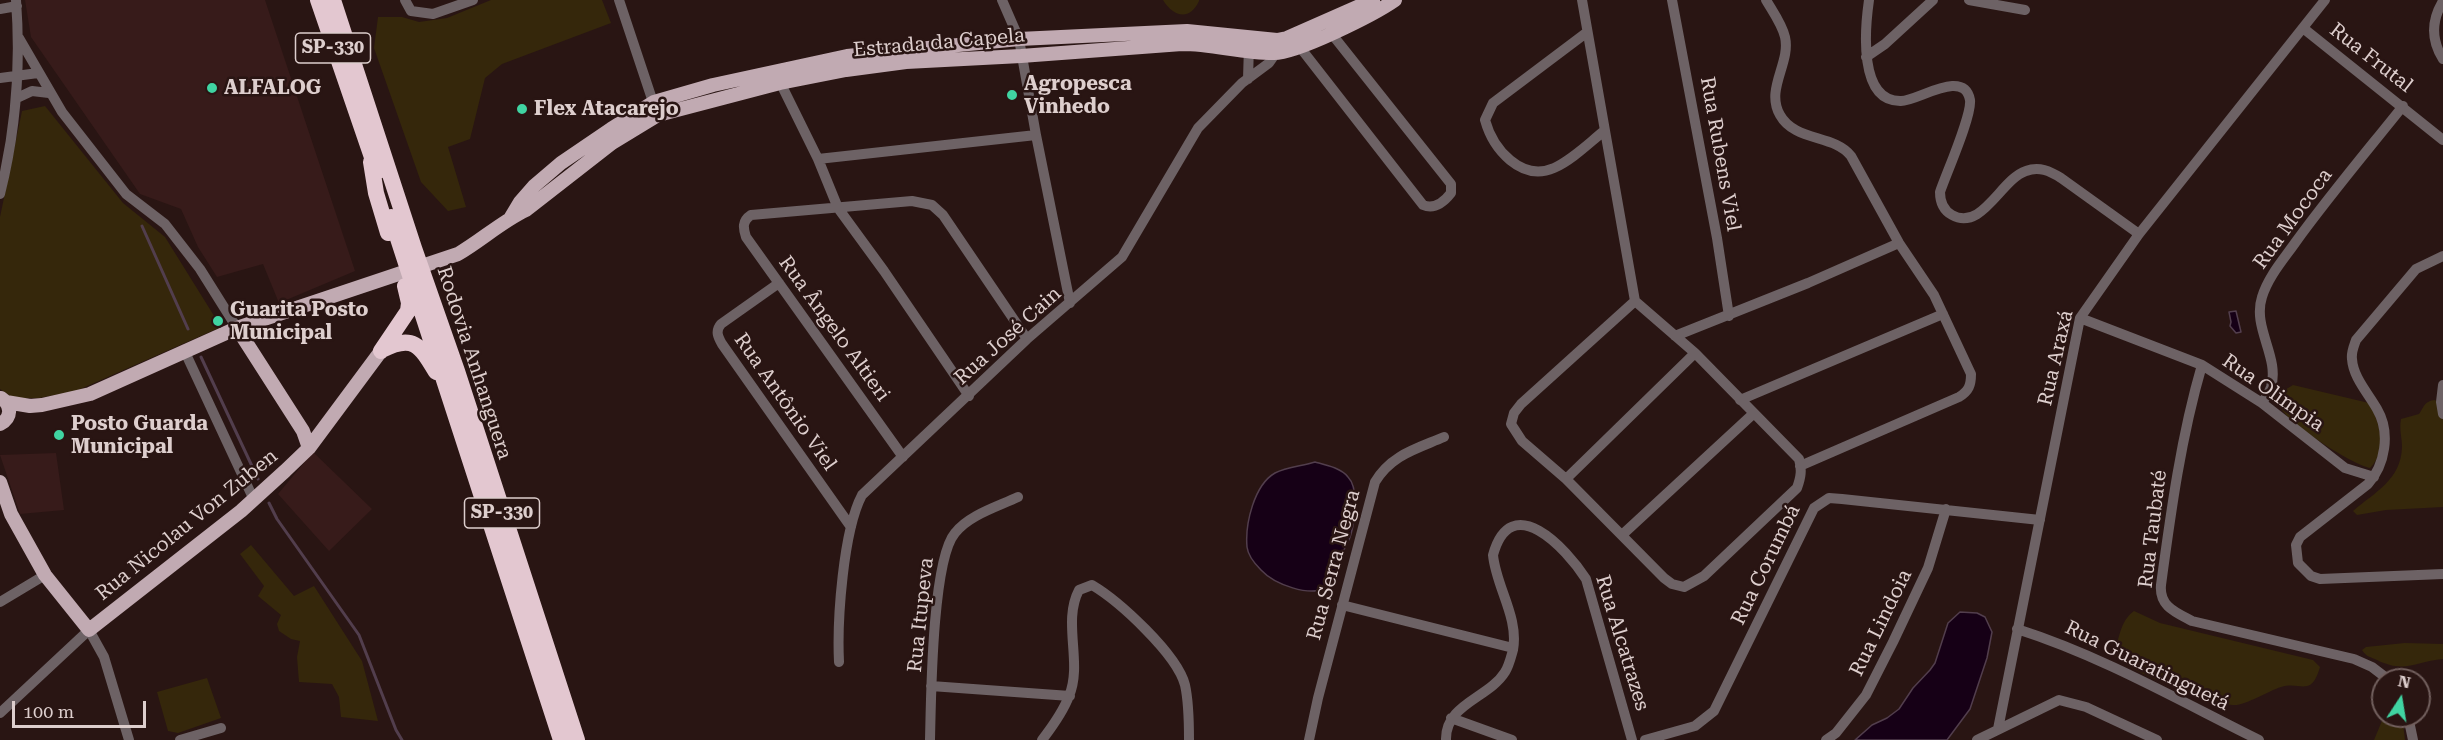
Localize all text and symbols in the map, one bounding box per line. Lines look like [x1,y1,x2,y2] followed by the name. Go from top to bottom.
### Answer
[2325,18,2417,98] street label: Rua Frutal
[852,24,1026,62] street label: Estrada da Capela
[296,33,370,63] road number: SP-330
[1024,72,1132,119] place label: Agropesca Vinhedo
[1695,75,1745,233] street label: Rua Rubens Viel
[224,76,321,100] place label: ALFALOG
[205,81,219,95] marker: ALFALOG
[1005,88,1019,102] marker: Agropesca Vinhedo
[534,97,679,121] place label: Flex Atacarejo
[515,102,529,116] marker: Flex Atacarejo
[2248,164,2338,274] street label: Rua Mococa
[773,252,895,406] street label: Rua Ângelo Altieri
[431,264,517,462] street label: Rodovia Anhanguera
[950,282,1066,390] street label: Rua José Cain
[230,298,369,345] place label: Guarita Posto Municipal
[2033,308,2079,408] street label: Rua Araxá
[211,314,225,328] marker: Guarita Posto Municipal
[729,329,841,475] street label: Rua Antônio Viel
[2217,349,2329,437] street label: Rua Olimpia
[71,412,208,459] place label: Posto Guarda Municipal
[52,428,66,442] marker: Posto Guarda Municipal
[91,444,283,606] street label: Rua Nicolau Von Zuben
[2134,469,2172,589] street label: Rua Taubaté
[1302,487,1366,643] street label: Rua Serra Negra
[464,498,540,528] road number: SP-330
[1727,501,1805,629] street label: Rua Corumbá
[903,556,939,674] street label: Rua Itupeva
[1845,566,1917,680] street label: Rua Lindoia
[1590,572,1654,714] street label: Rua Alcatrazes
[2061,616,2233,716] street label: Rua Guaratinguetá
[2371,668,2431,728] north arrow
[2396,671,2412,692] text: N
[15,689,148,727] scale bar
[23,701,74,722] text: 100 m

